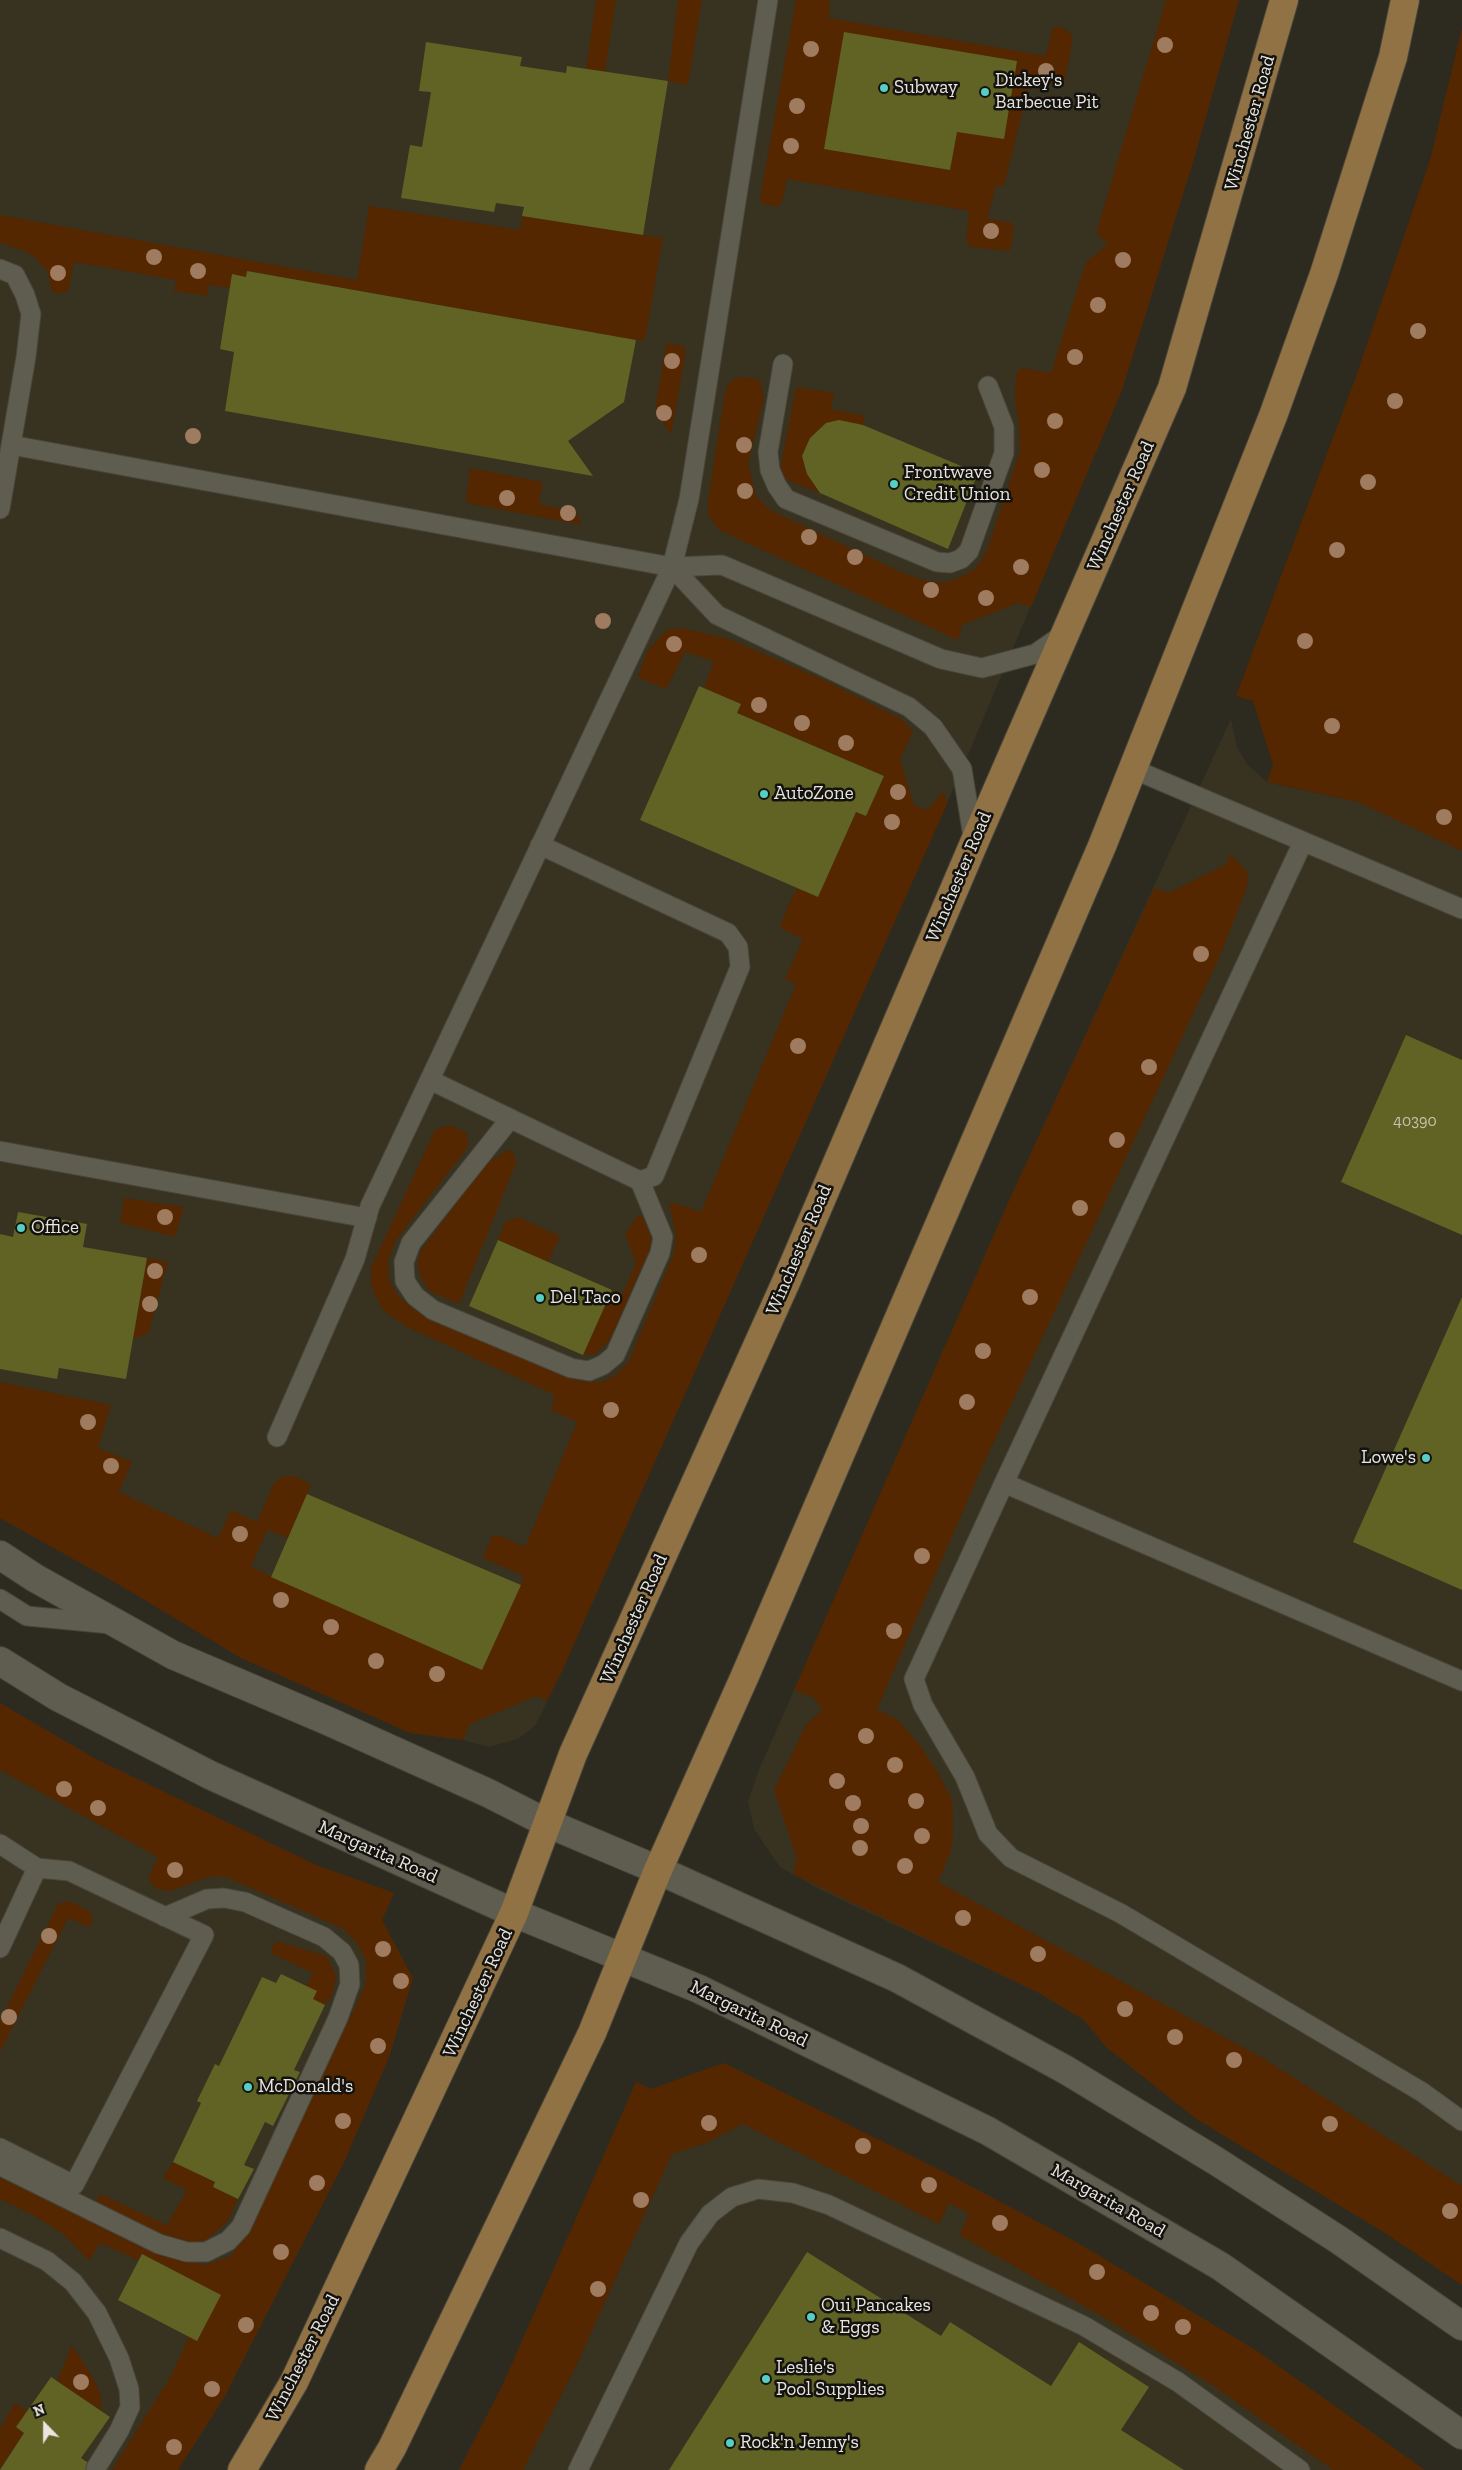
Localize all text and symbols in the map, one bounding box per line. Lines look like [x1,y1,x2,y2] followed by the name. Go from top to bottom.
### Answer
[1220,53,1280,193] street label: Winchester Road
[995,70,1099,114] place label: Dickey's Barbecue Pit
[894,77,958,99] place label: Subway
[878,82,890,94] marker: Subway
[979,86,991,98] marker: Dickey's Barbecue Pit
[1082,438,1160,574] street label: Winchester Road
[904,462,1010,506] place label: Frontwave Credit Union
[888,478,900,490] marker: Frontwave Credit Union
[774,783,854,805] place label: AutoZone
[758,788,770,800] marker: AutoZone
[921,808,997,946] street label: Winchester Road
[1393,1111,1437,1131] house number: 40390
[761,1181,837,1319] street label: Winchester Road
[31,1217,79,1239] place label: Office
[15,1222,27,1234] marker: Office
[550,1287,621,1309] place label: Del Taco
[534,1292,546,1304] marker: Del Taco
[1361,1447,1416,1469] place label: Lowe's
[1420,1452,1432,1464] marker: Lowe's
[595,1551,673,1687] street label: Winchester Road
[315,1816,441,1888] street label: Margarita Road
[438,1925,518,2061] street label: Winchester Road
[686,1976,812,2052] street label: Margarita Road
[258,2076,353,2098] place label: McDonald's
[242,2081,254,2093] marker: McDonald's
[1047,2159,1169,2243] street label: Margarita Road
[261,2291,345,2425] street label: Winchester Road
[821,2295,931,2339] place label: Oui Pancakes & Eggs
[805,2311,817,2323] marker: Oui Pancakes & Eggs
[776,2357,885,2401] place label: Leslie's Pool Supplies
[760,2373,772,2385] marker: Leslie's Pool Supplies
[20,2400,70,2450] north arrow
[31,2401,47,2421] text: N
[740,2432,859,2454] place label: Rock'n Jenny's
[724,2437,736,2449] marker: Rock'n Jenny's

